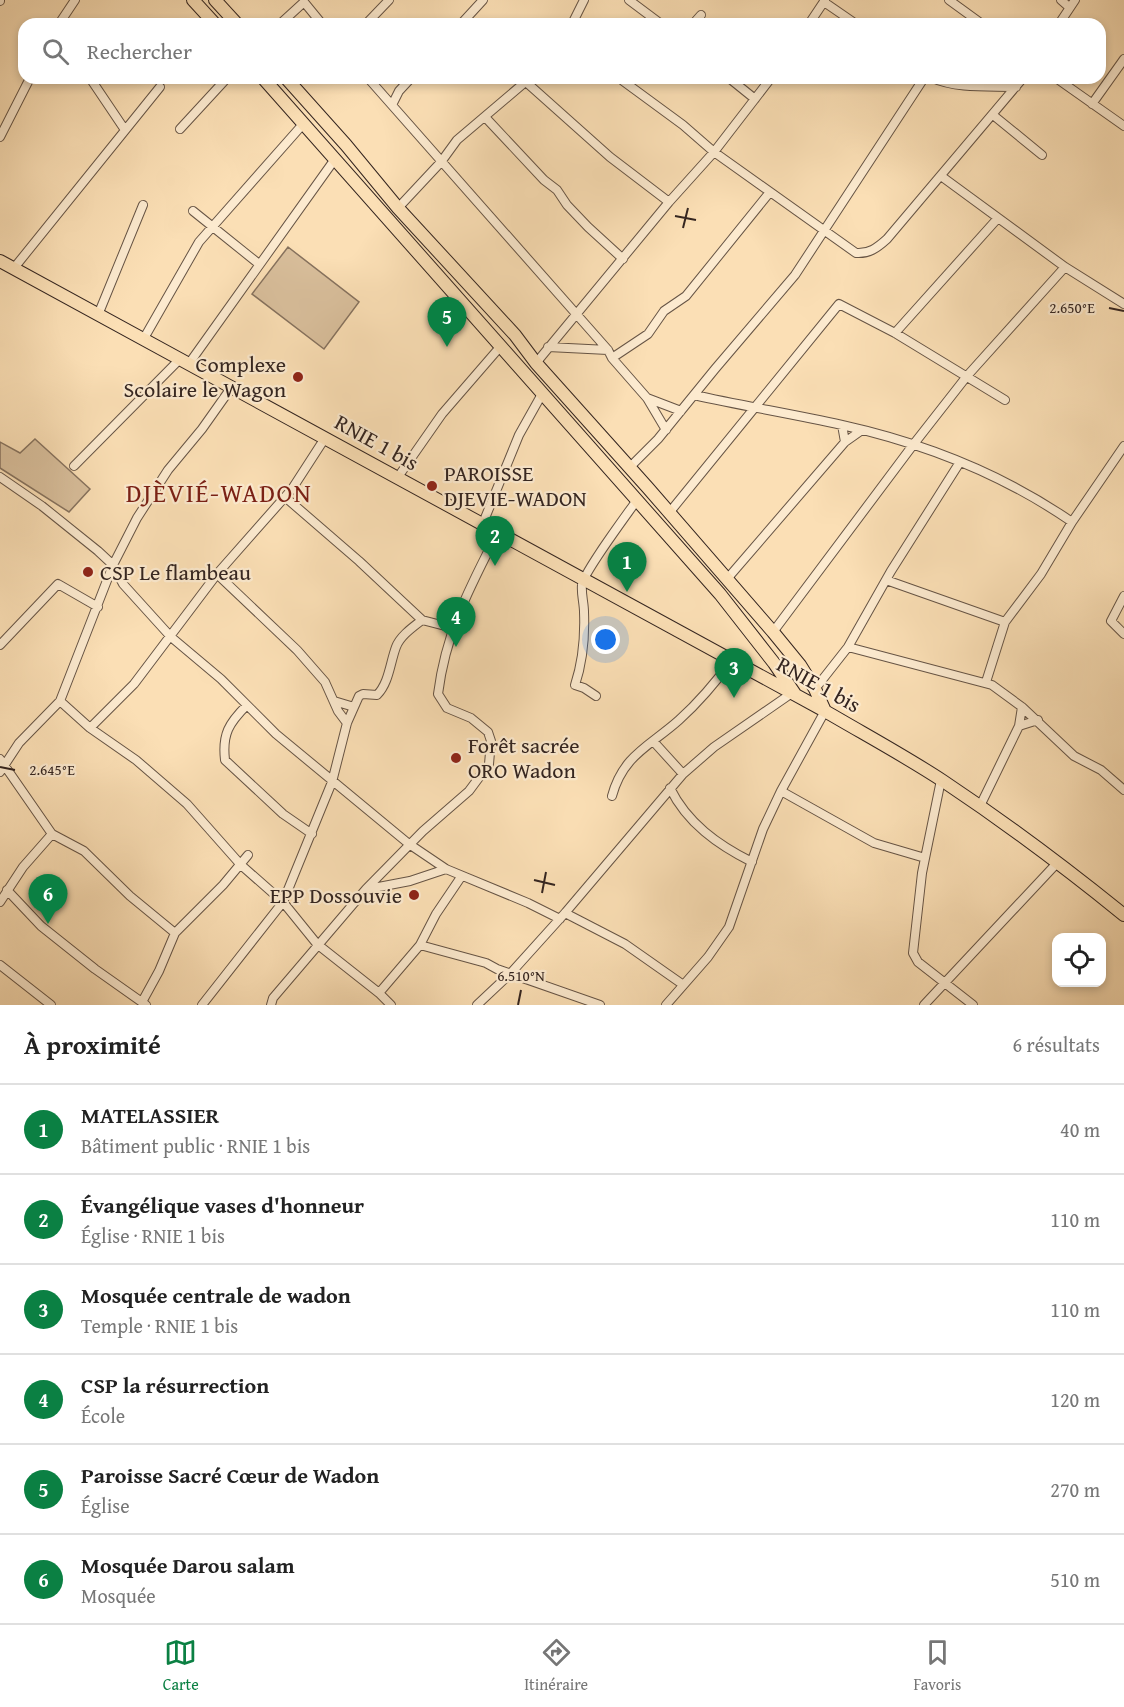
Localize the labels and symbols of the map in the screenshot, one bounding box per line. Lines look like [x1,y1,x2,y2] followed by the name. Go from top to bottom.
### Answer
[1049,297,1095,318] text: 2.650°E
[428,298,466,347] pin: 5
[124,348,287,405] place label: Complexe Scolaire le Wagon
[291,370,305,384] marker: Complexe Scolaire le Wagon
[329,406,425,478] street label: RNIE 1 bis
[444,457,587,514] place label: PAROISSE DJEVIE-WADON
[126,473,312,512] district label: DJÈVIÉ-WADON
[425,479,439,493] marker: PAROISSE DJEVIE-WADON
[476,516,514,566] pin: 2
[608,542,646,592] pin: 1
[100,556,251,588] place label: CSP Le flambeau
[81,565,95,579] marker: CSP Le flambeau
[436,598,476,647] pin: 4
[591,625,620,654] your location
[714,648,754,698] pin: 3
[771,648,867,720] street label: RNIE 1 bis
[468,729,580,786] place label: Forêt sacrée ORO Wadon
[449,751,463,765] marker: Forêt sacrée ORO Wadon
[29,759,75,780] text: 2.645°E
[28,874,68,924] pin: 6
[270,879,402,911] place label: EPP Dossouvie
[407,888,421,902] marker: EPP Dossouvie
[497,965,545,986] text: 6.510°N

